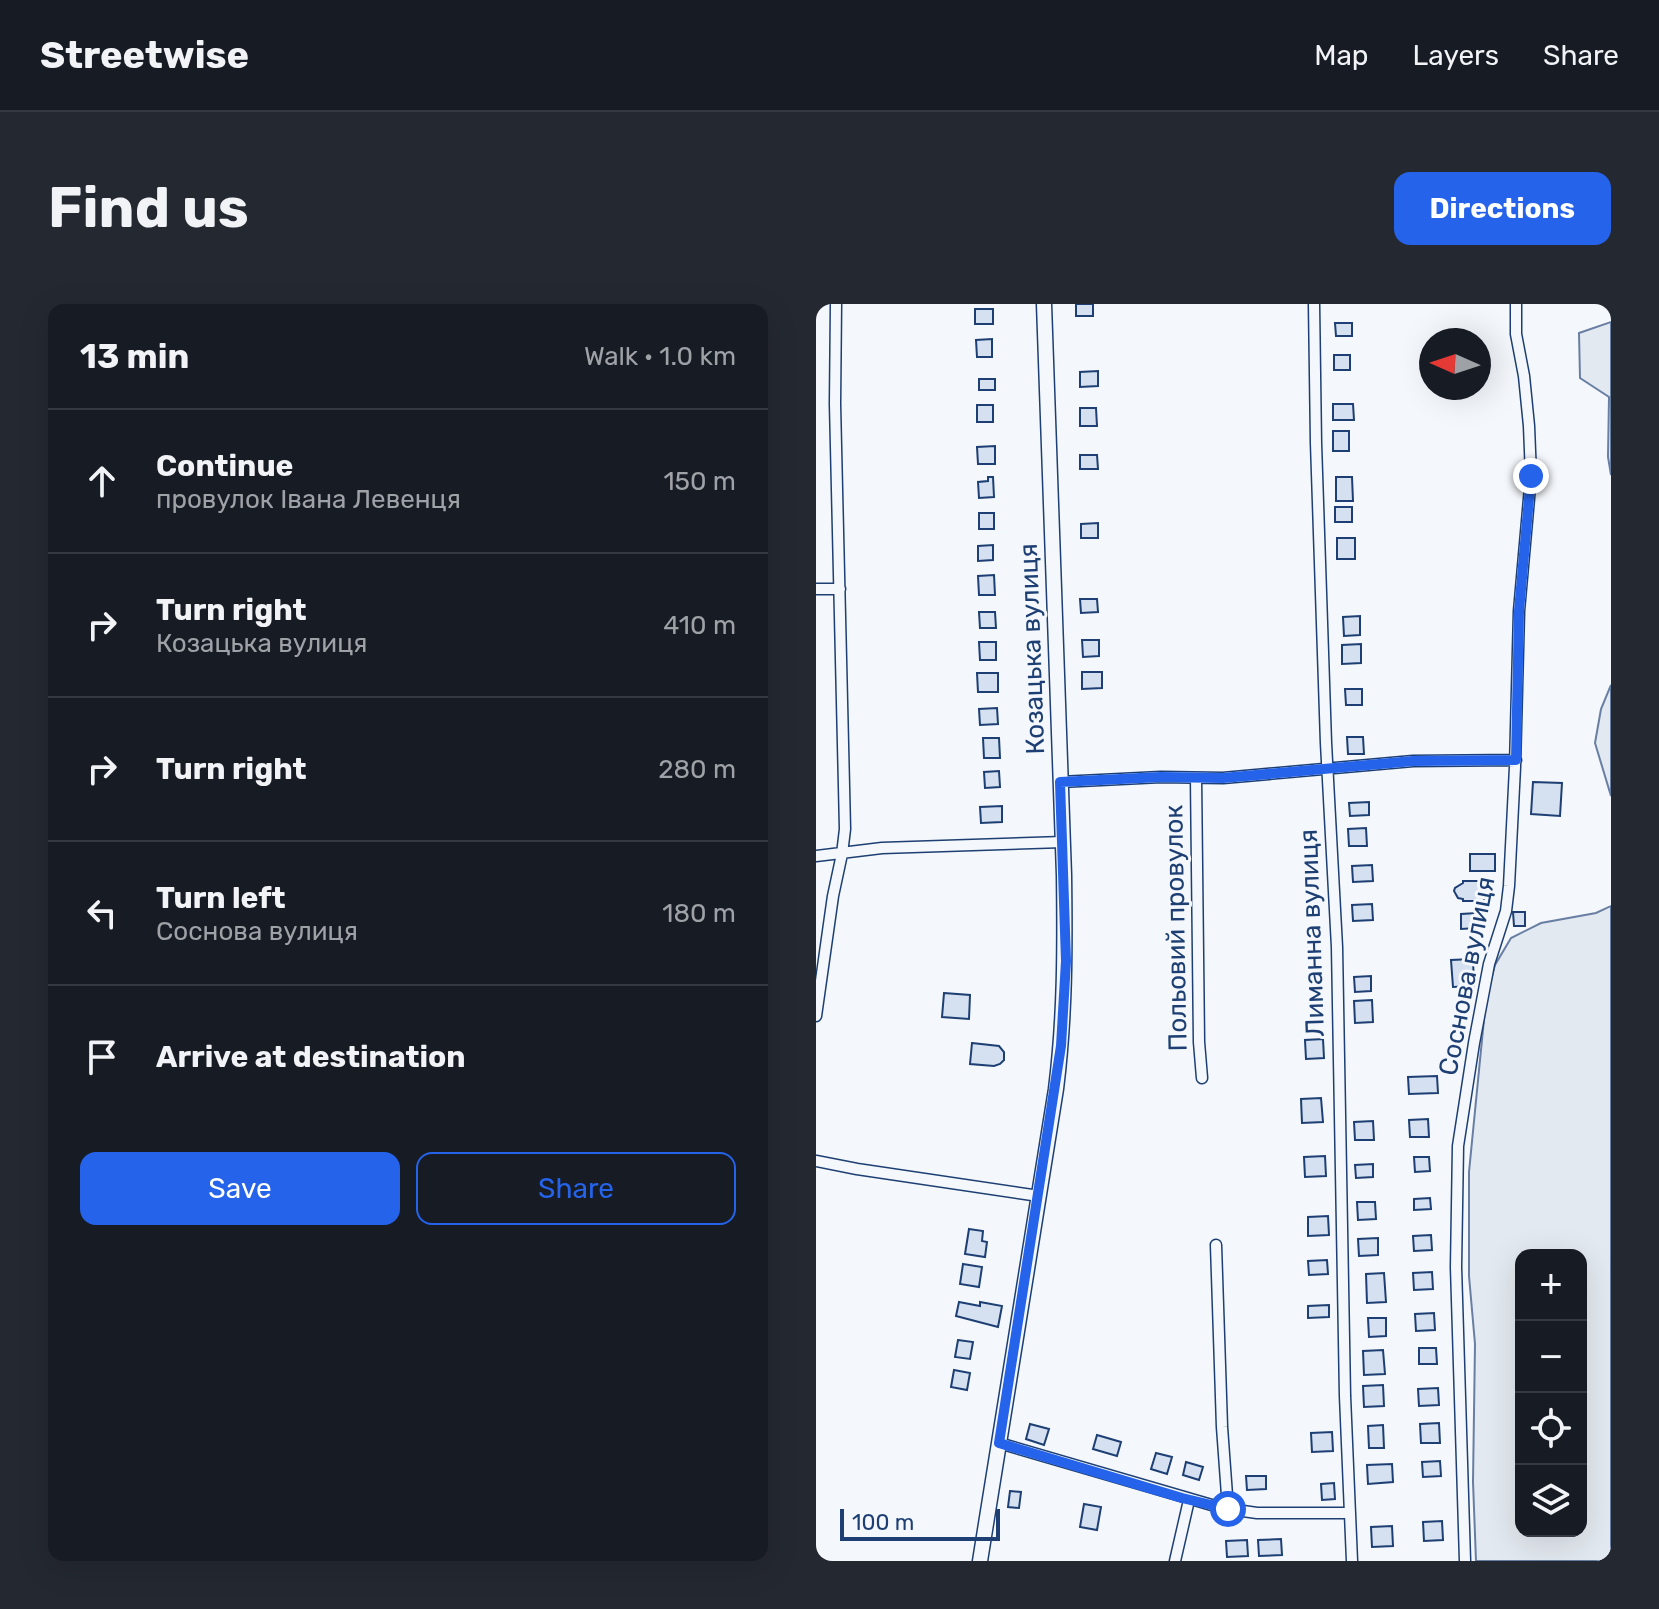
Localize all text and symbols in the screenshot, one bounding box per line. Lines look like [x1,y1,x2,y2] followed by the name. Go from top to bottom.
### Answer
[40,32,249,78] text: Streetwise
[1314,39,1369,72] text: Map
[1413,39,1499,72] text: Layers
[1543,39,1619,72] text: Share
[1394,172,1611,245] button: Directions
[48,175,249,241] text: Find us
[1419,328,1491,400] north arrow
[80,336,189,377] text: 13 min
[584,341,736,372] text: Walk · 1.0 km
[156,448,293,484] text: Continue
[1513,458,1549,494] route end
[80,459,124,503] icon: ahead
[663,466,736,497] text: 150 m
[156,484,461,515] text: провулок Івана Левенця
[1013,543,1051,755] street label: Козацька вулиця
[156,592,307,628] text: Turn right
[80,603,124,647] icon: right
[663,610,736,641] text: 410 m
[156,628,367,659] text: Козацька вулиця
[80,747,124,791] icon: right
[156,751,307,787] text: Turn right
[658,754,736,785] text: 280 m
[1158,804,1194,1052] street label: Польовий провулок
[1293,829,1331,1037] street label: Лиманна вулиця
[1433,874,1501,1078] street label: Соснова вулиця
[156,880,286,916] text: Turn left
[80,891,124,935] icon: left
[662,898,736,929] text: 180 m
[156,916,358,947] text: Соснова вулиця
[80,1035,124,1079] icon: arrive
[156,1039,466,1075] text: Arrive at destination
[80,1152,400,1225] button: Save
[416,1152,736,1225] button: Share
[1515,1249,1587,1537] map controls
[1515,1249,1587,1321] button: +
[1515,1321,1587,1393] button: −
[1515,1393,1587,1465] button: locate
[1515,1465,1587,1537] button: layers
[1210,1491,1246,1527] route start
[840,1505,1000,1541] scale bar
[852,1509,914,1536] text: 100 m

